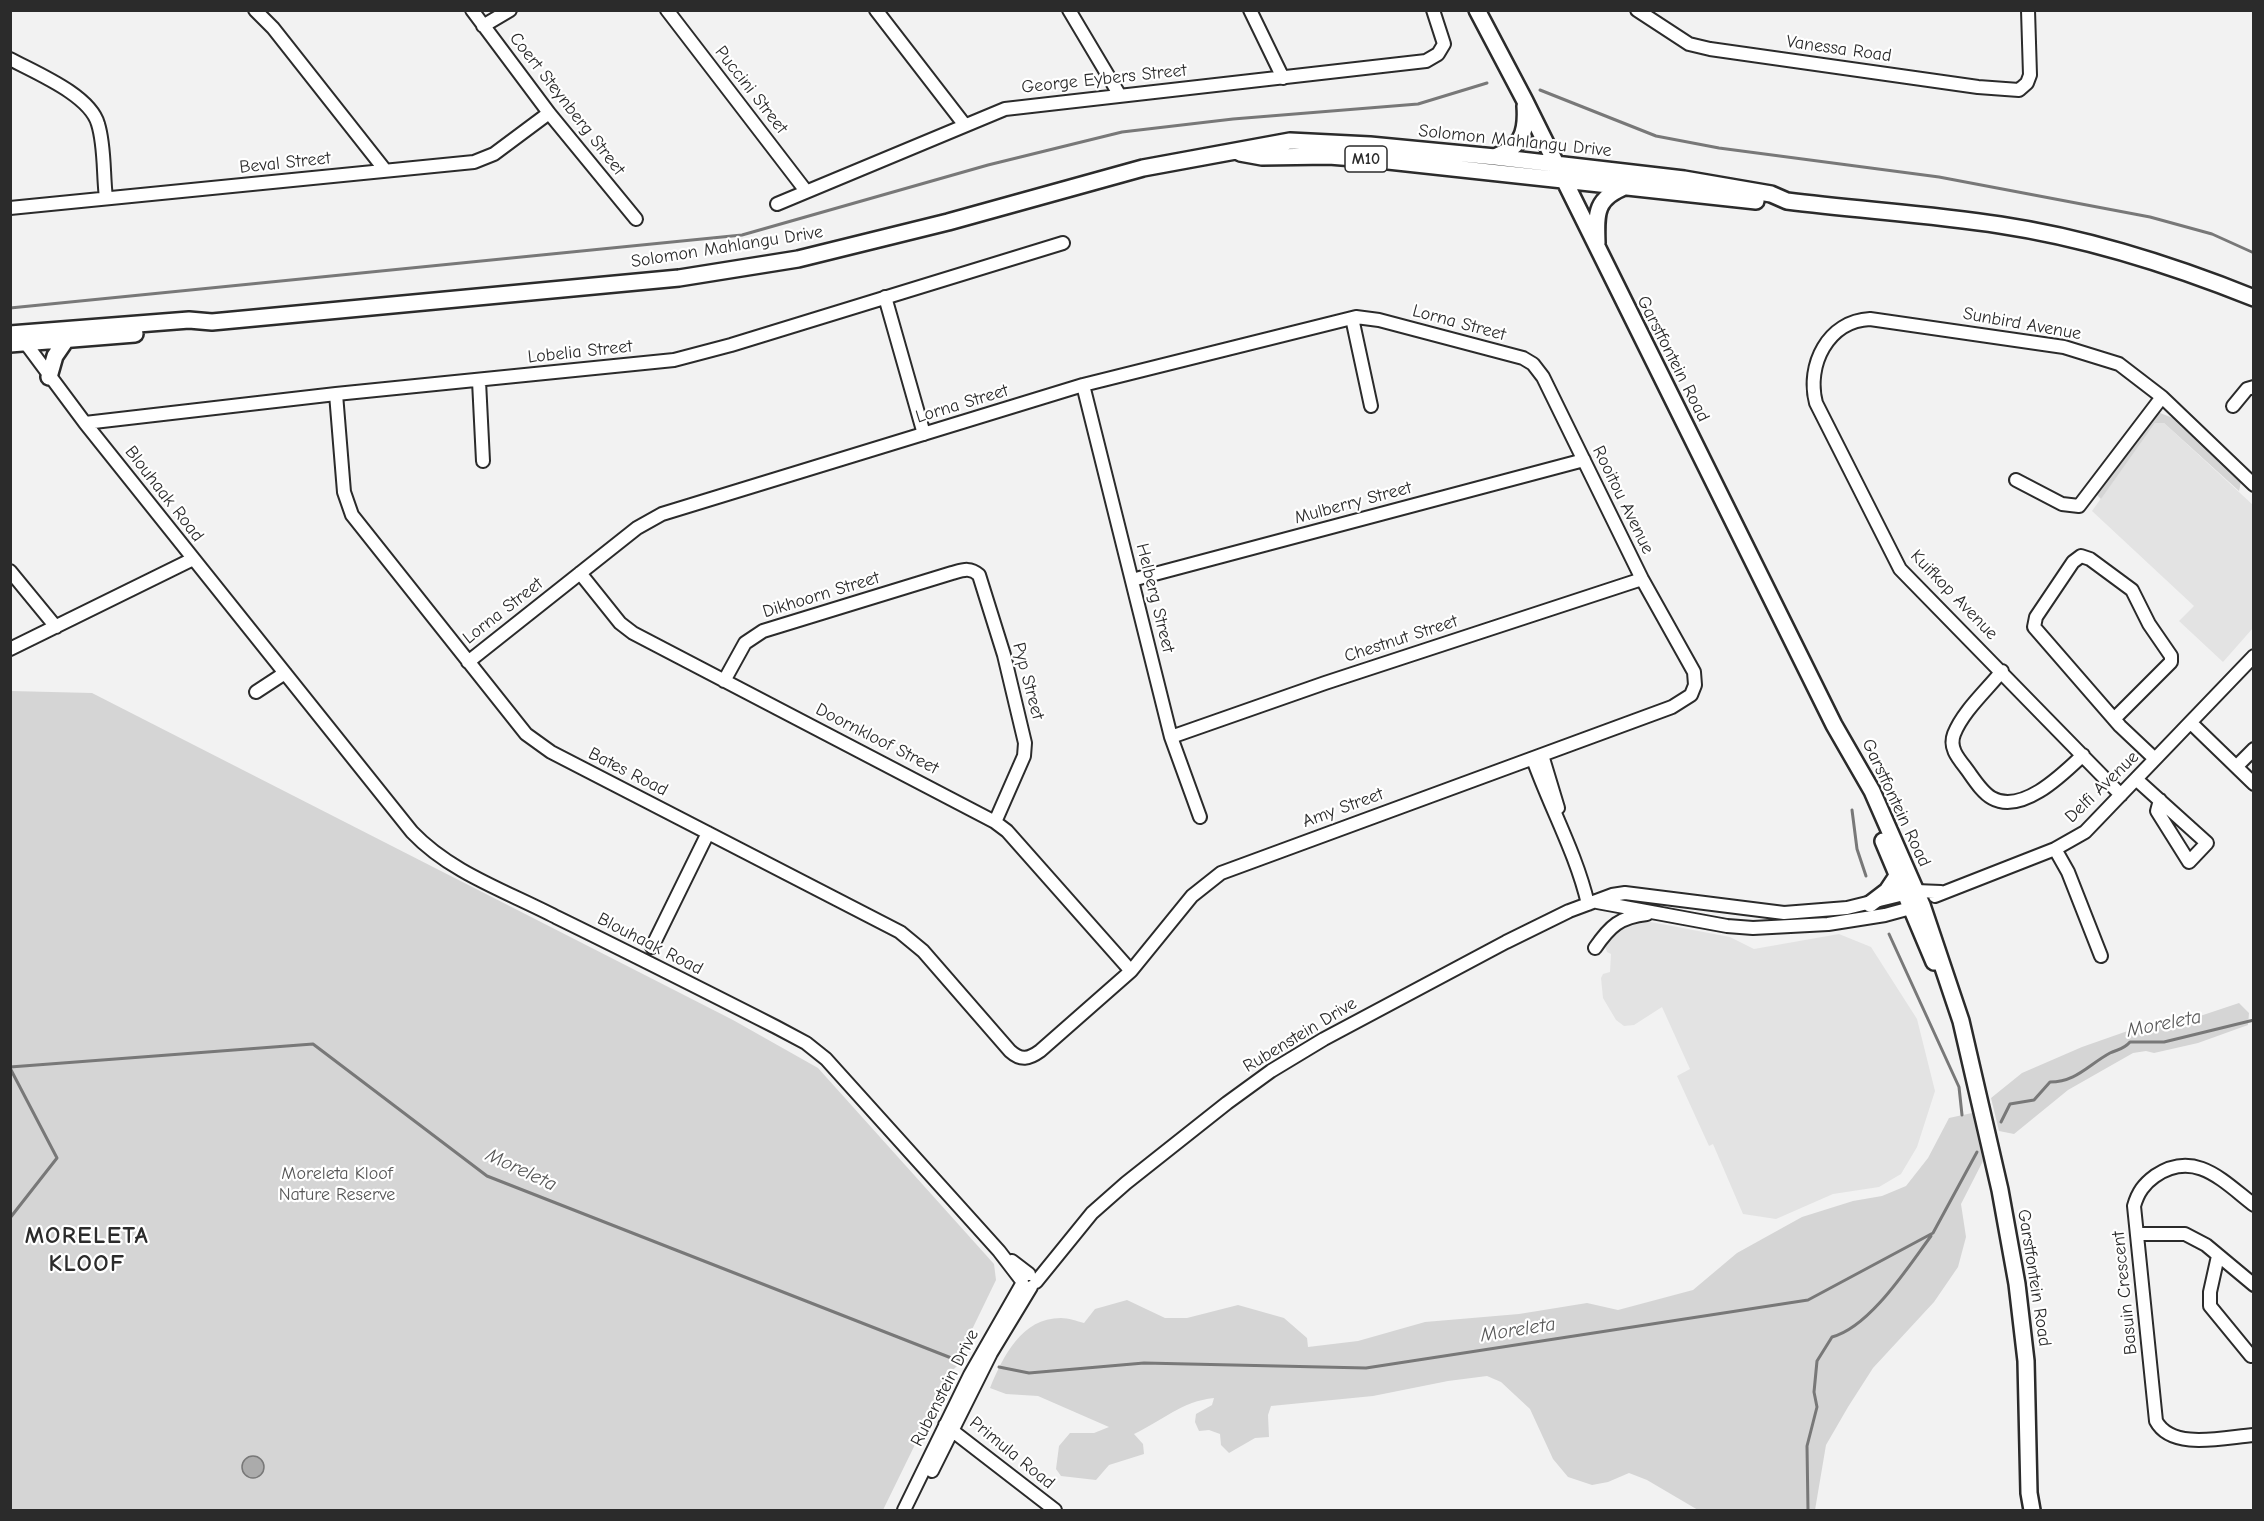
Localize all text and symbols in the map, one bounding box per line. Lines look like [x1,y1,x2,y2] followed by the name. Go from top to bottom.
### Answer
[505,28,629,180] street label: Coert Steynberg Street
[1785,31,1893,67] street label: Vanessa Road
[710,42,792,138] street label: Puccini Street
[1020,60,1188,98] street label: George Eybers Street
[1417,120,1613,162] street label: Solomon Mahlangu Drive
[1345,146,1387,172] road number: M10
[238,147,332,179] street label: Beval Street
[630,221,824,273] street label: Solomon Mahlangu Drive
[1632,292,1714,426] street label: Garstfontein Road
[1410,300,1508,346] street label: Lorna Street
[1961,303,2083,345] street label: Sunbird Avenue
[527,336,633,368] street label: Lobelia Street
[913,380,1011,428] street label: Lorna Street
[120,442,208,546] street label: Blouhaak Road
[1587,442,1659,558] street label: Rooitou Avenue
[1292,477,1414,529] street label: Mulberry Street
[1131,541,1179,655] street label: Helberg Street
[1906,546,2002,644] street label: Kuifkop Avenue
[760,567,882,623] street label: Dikhoorn Street
[459,573,547,649] street label: Lorna Street
[1342,611,1460,667] street label: Chestnut Street
[1007,640,1049,722] street label: Pyp Street
[812,699,942,779] street label: Doornkloof Street
[1857,736,1935,870] street label: Garstfontein Road
[585,743,671,801] street label: Bates Road
[2061,747,2143,827] street label: Delfi Avenue
[1300,783,1386,833] street label: Amy Street
[594,908,706,980] street label: Blouhaak Road
[1239,993,1361,1077] street label: Rubenstein Drive
[2125,1005,2203,1043] water label: Moreleta
[482,1143,560,1197] water label: Moreleta
[279,1163,395,1206] park label: Moreleta Kloof Nature Reserve
[2012,1208,2056,1348] street label: Garstfontein Road
[25,1222,149,1278] district label: MORELETA KLOOF
[2108,1230,2142,1356] street label: Basuin Crescent
[1479,1312,1557,1348] water label: Moreleta
[906,1326,984,1450] street label: Rubenstein Drive
[965,1412,1059,1494] street label: Primula Road

